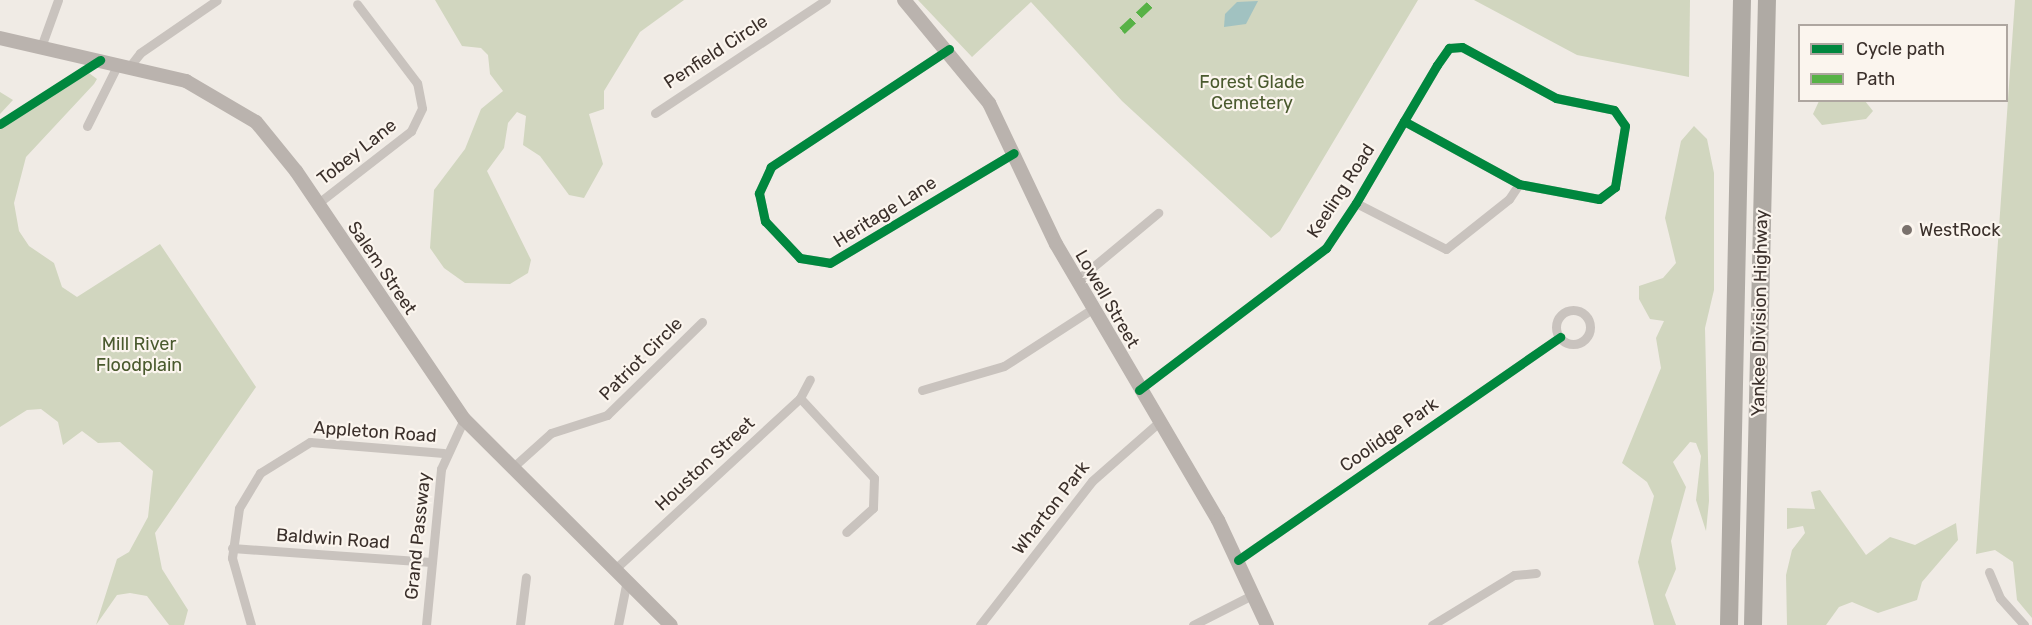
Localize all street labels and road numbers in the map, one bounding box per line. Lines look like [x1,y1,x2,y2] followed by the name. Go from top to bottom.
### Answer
[660,11,772,93] street label: Penfield Circle
[313,114,401,190] street label: Tobey Lane
[1303,140,1379,242] street label: Keeling Road
[829,172,941,252] street label: Heritage Lane
[1747,209,1773,417] street label: Yankee Division Highway
[343,217,421,319] street label: Salem Street
[1070,246,1144,352] street label: Lowell Street
[595,313,687,405] street label: Patriot Circle
[1336,393,1442,477] street label: Coolidge Park
[651,412,759,516] street label: Houston Street
[313,417,437,447] street label: Appleton Road
[1008,457,1094,559] street label: Wharton Park
[401,471,435,601] street label: Grand Passway
[275,524,391,554] street label: Baldwin Road

